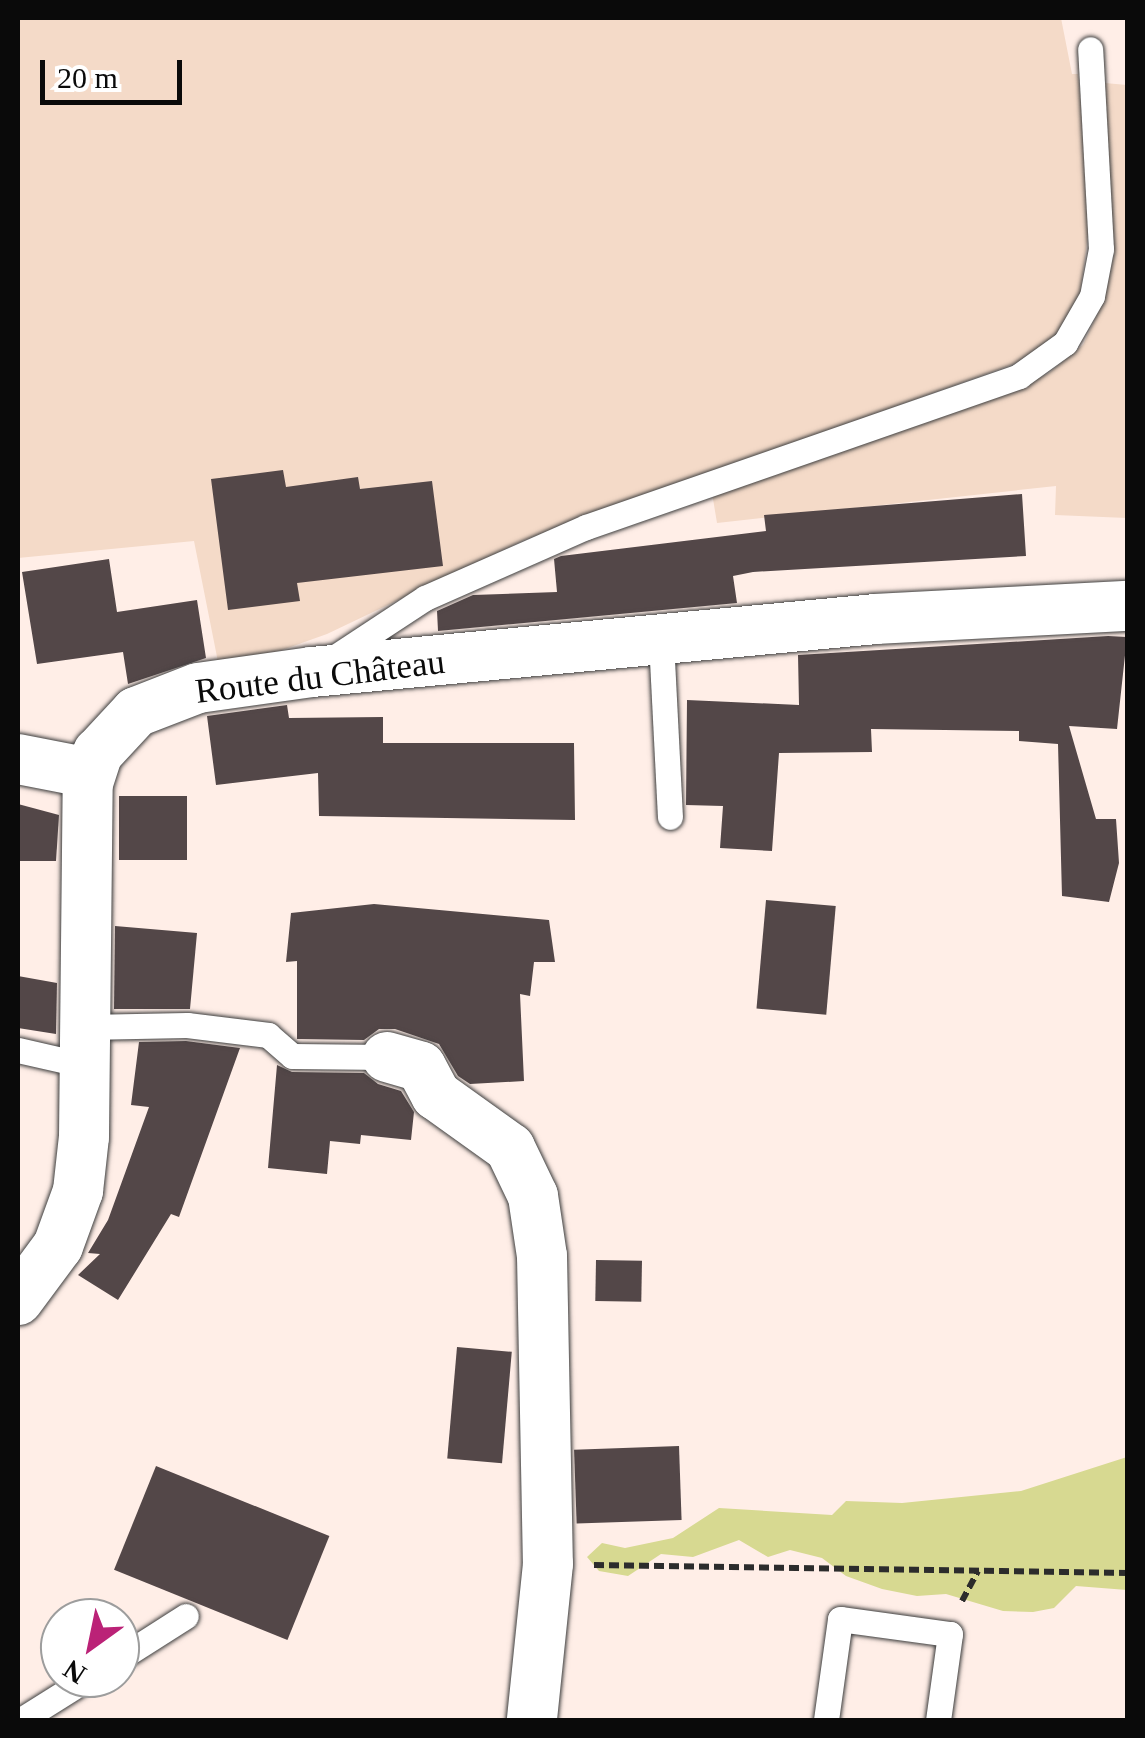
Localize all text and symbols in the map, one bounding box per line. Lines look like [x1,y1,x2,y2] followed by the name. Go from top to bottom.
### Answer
[45,40,188,102] scale bar
[57,61,118,94] text: 20 m
[193,641,447,713] street label: Route du Château
[40,1598,140,1698] north arrow
[58,1653,91,1690] text: N

